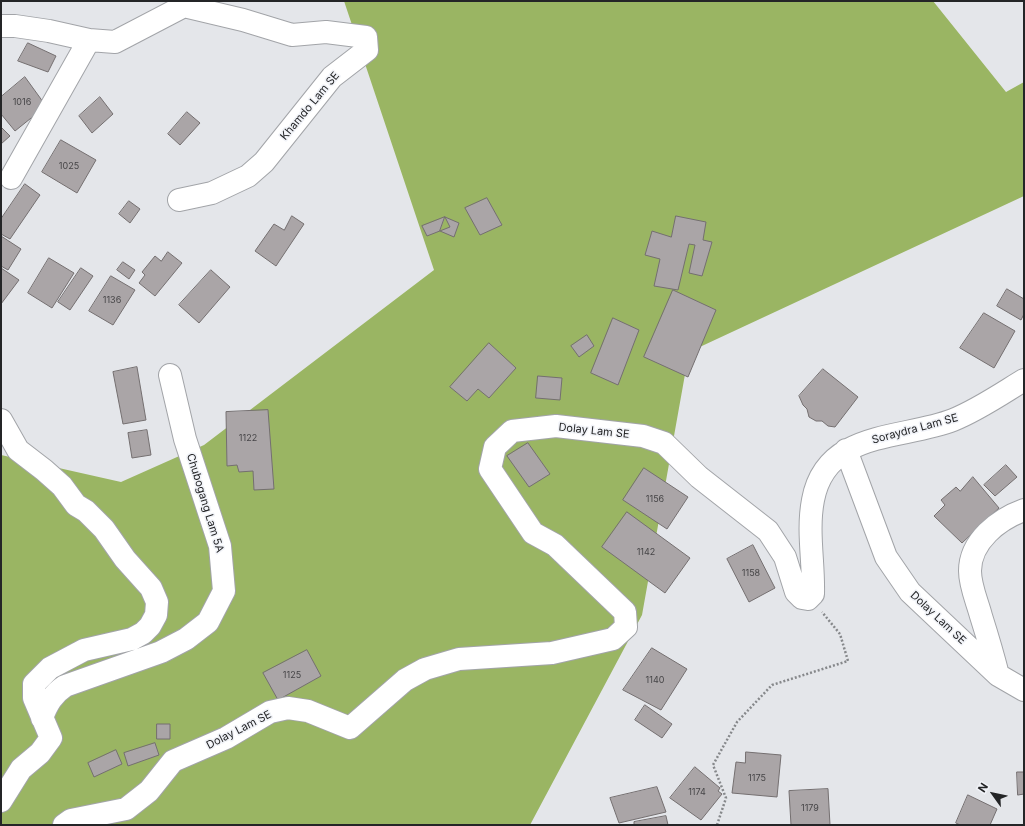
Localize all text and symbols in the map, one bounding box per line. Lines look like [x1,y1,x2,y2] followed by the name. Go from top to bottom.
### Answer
[278,69,342,143] street label: Khamdo Lam SE
[13,97,31,107] house number: 1016
[59,161,79,171] house number: 1025
[103,295,121,305] house number: 1136
[870,411,960,447] street label: Soraydra Lam SE
[558,421,630,441] street label: Dolay Lam SE
[239,433,257,443] house number: 1122
[184,452,226,554] street label: Chubogang Lam 5A
[646,494,664,504] house number: 1156
[637,547,655,557] house number: 1142
[742,568,760,578] house number: 1158
[907,589,969,647] street label: Dolay Lam SE
[283,670,301,680] house number: 1125
[646,675,664,685] house number: 1140
[204,708,274,752] street label: Dolay Lam SE
[748,773,766,783] house number: 1175
[973,774,1013,814] north arrow
[975,780,991,795] text: N
[688,787,706,797] house number: 1174
[801,803,819,813] house number: 1179

